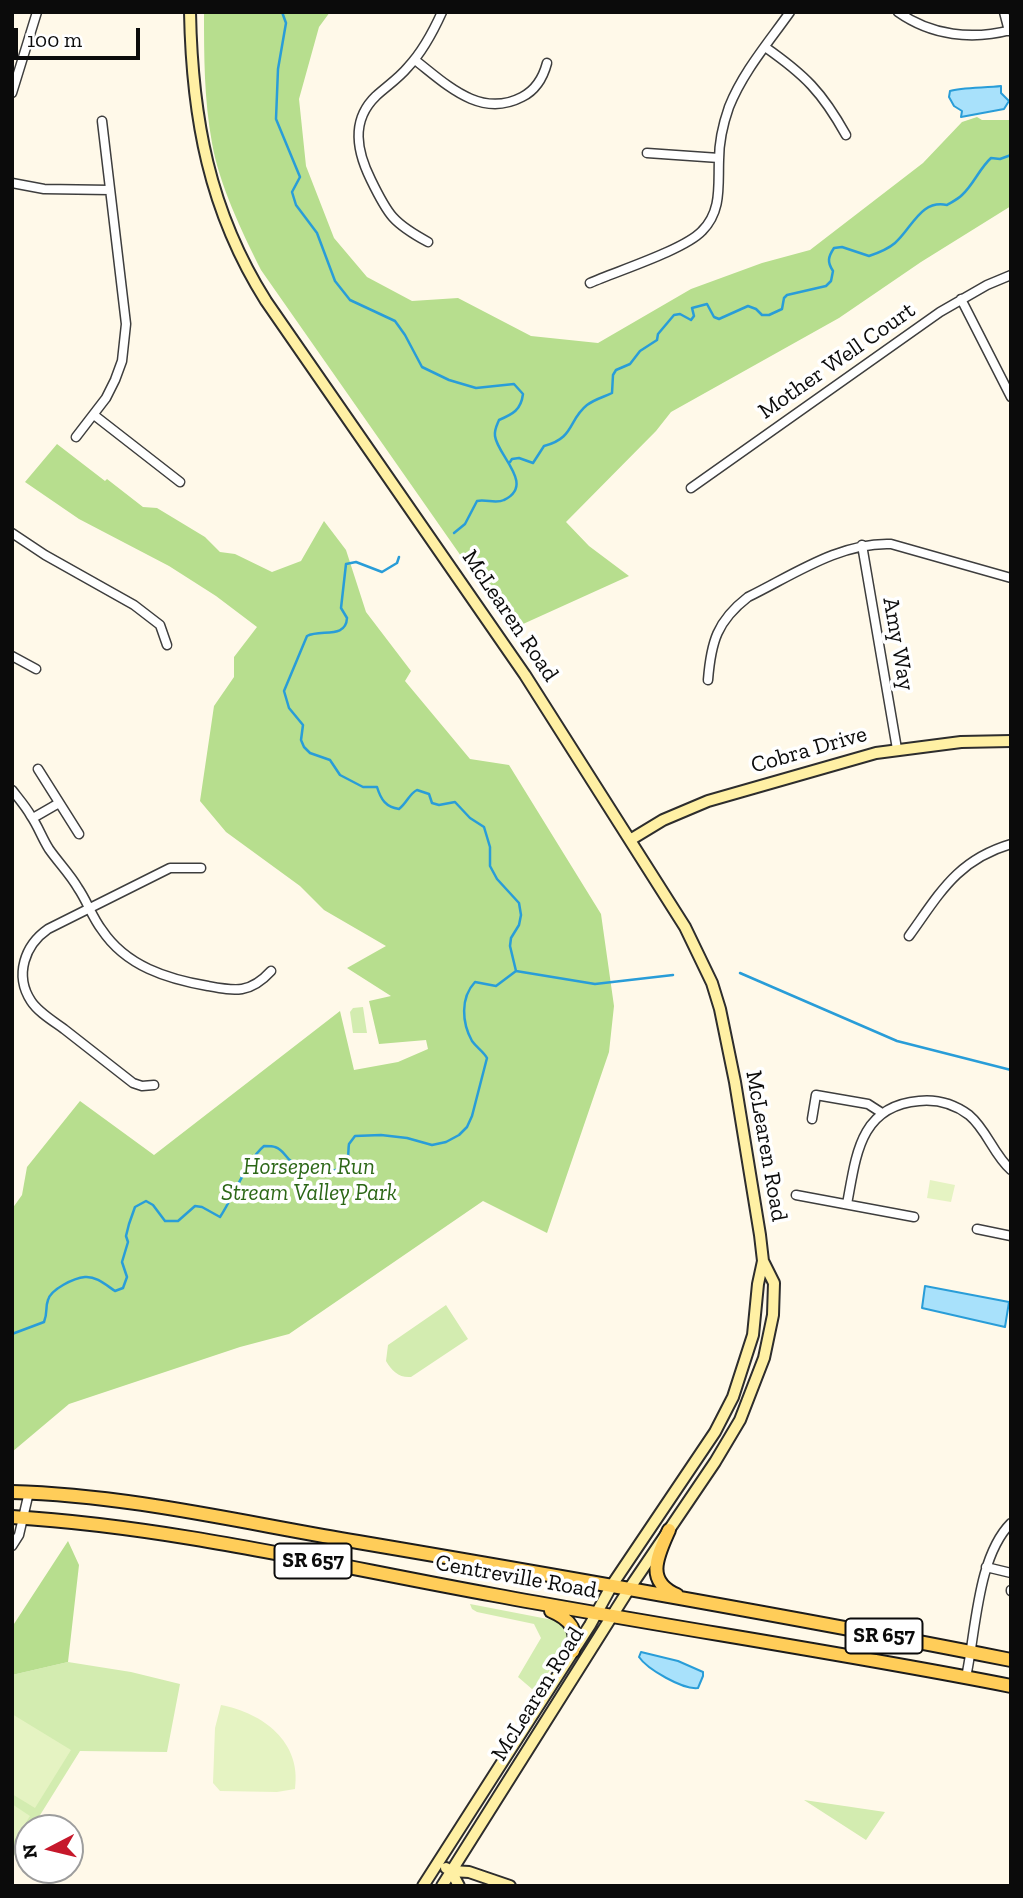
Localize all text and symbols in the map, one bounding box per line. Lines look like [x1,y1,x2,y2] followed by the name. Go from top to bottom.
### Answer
[18,14,144,58] scale bar
[27,27,82,52] text: 100 m
[753,297,921,425] street label: Mother Well Court
[456,545,564,687] street label: McLearen Road
[876,595,920,693] street label: Amy Way
[748,720,870,780] street label: Cobra Drive
[739,1068,793,1224] street label: McLearen Road
[221,1153,397,1207] park label: Horsepen Run Stream Valley Park
[274,1544,352,1578] road number: SR 657
[433,1549,599,1605] street label: Centreville Road
[846,1618,922,1654] road number: SR 657
[486,1622,590,1766] street label: McLearen Road
[14,1814,84,1884] north arrow
[17,1843,42,1860] text: N

